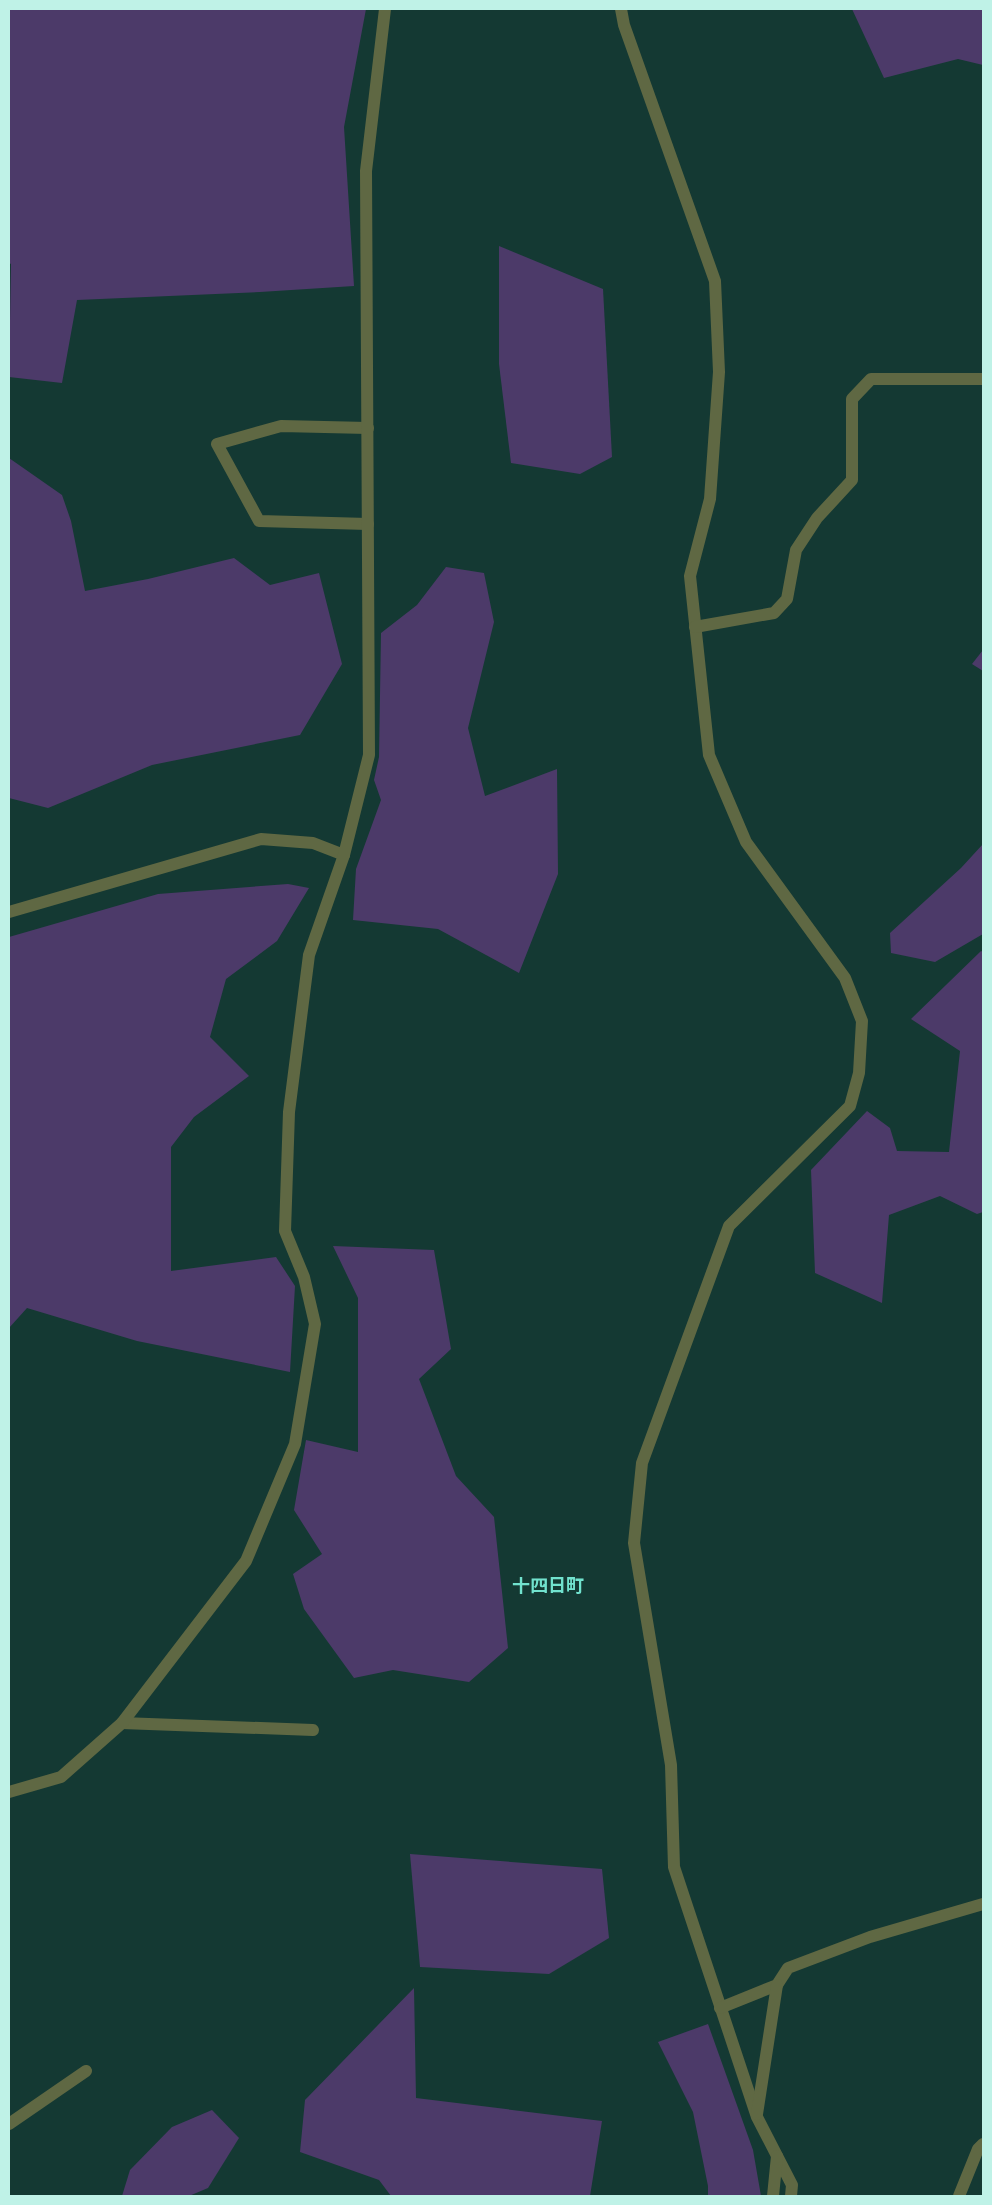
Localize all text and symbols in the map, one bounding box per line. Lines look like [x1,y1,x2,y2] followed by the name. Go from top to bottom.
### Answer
[512,1576,584,1596] district label: 十四日町

